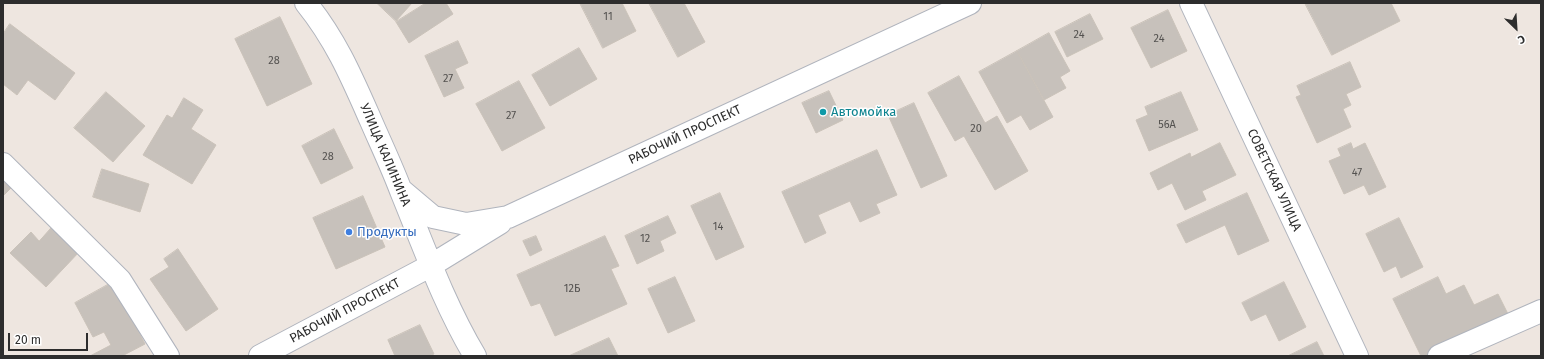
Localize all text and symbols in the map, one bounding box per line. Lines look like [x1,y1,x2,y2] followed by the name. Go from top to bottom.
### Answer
[1496,8,1536,48] north arrow
[603,10,613,24] house number: 11
[1074,28,1084,42] house number: 24
[1154,32,1164,46] house number: 24
[1516,32,1527,47] text: С
[268,54,280,68] house number: 28
[443,72,453,86] house number: 27
[356,101,414,209] street label: УЛИЦА КАЛИНИНА
[626,102,744,168] street label: РАБОЧИЙ ПРОСПЕКТ
[831,104,896,120] place label: Автомойка
[818,107,828,117] marker: Автомойка
[506,109,516,123] house number: 27
[1158,118,1176,132] house number: 56А
[970,122,982,136] house number: 20
[1243,126,1305,234] street label: СОВЕТСКАЯ УЛИЦА
[322,150,334,164] house number: 28
[1352,166,1362,180] house number: 47
[713,220,723,234] house number: 14
[357,224,417,240] place label: Продукты
[344,227,354,237] marker: Продукты
[640,232,650,246] house number: 12
[287,275,403,347] street label: РАБОЧИЙ ПРОСПЕКТ
[564,282,580,296] house number: 12Б
[10,325,90,351] scale bar
[15,333,41,347] text: 20 m

